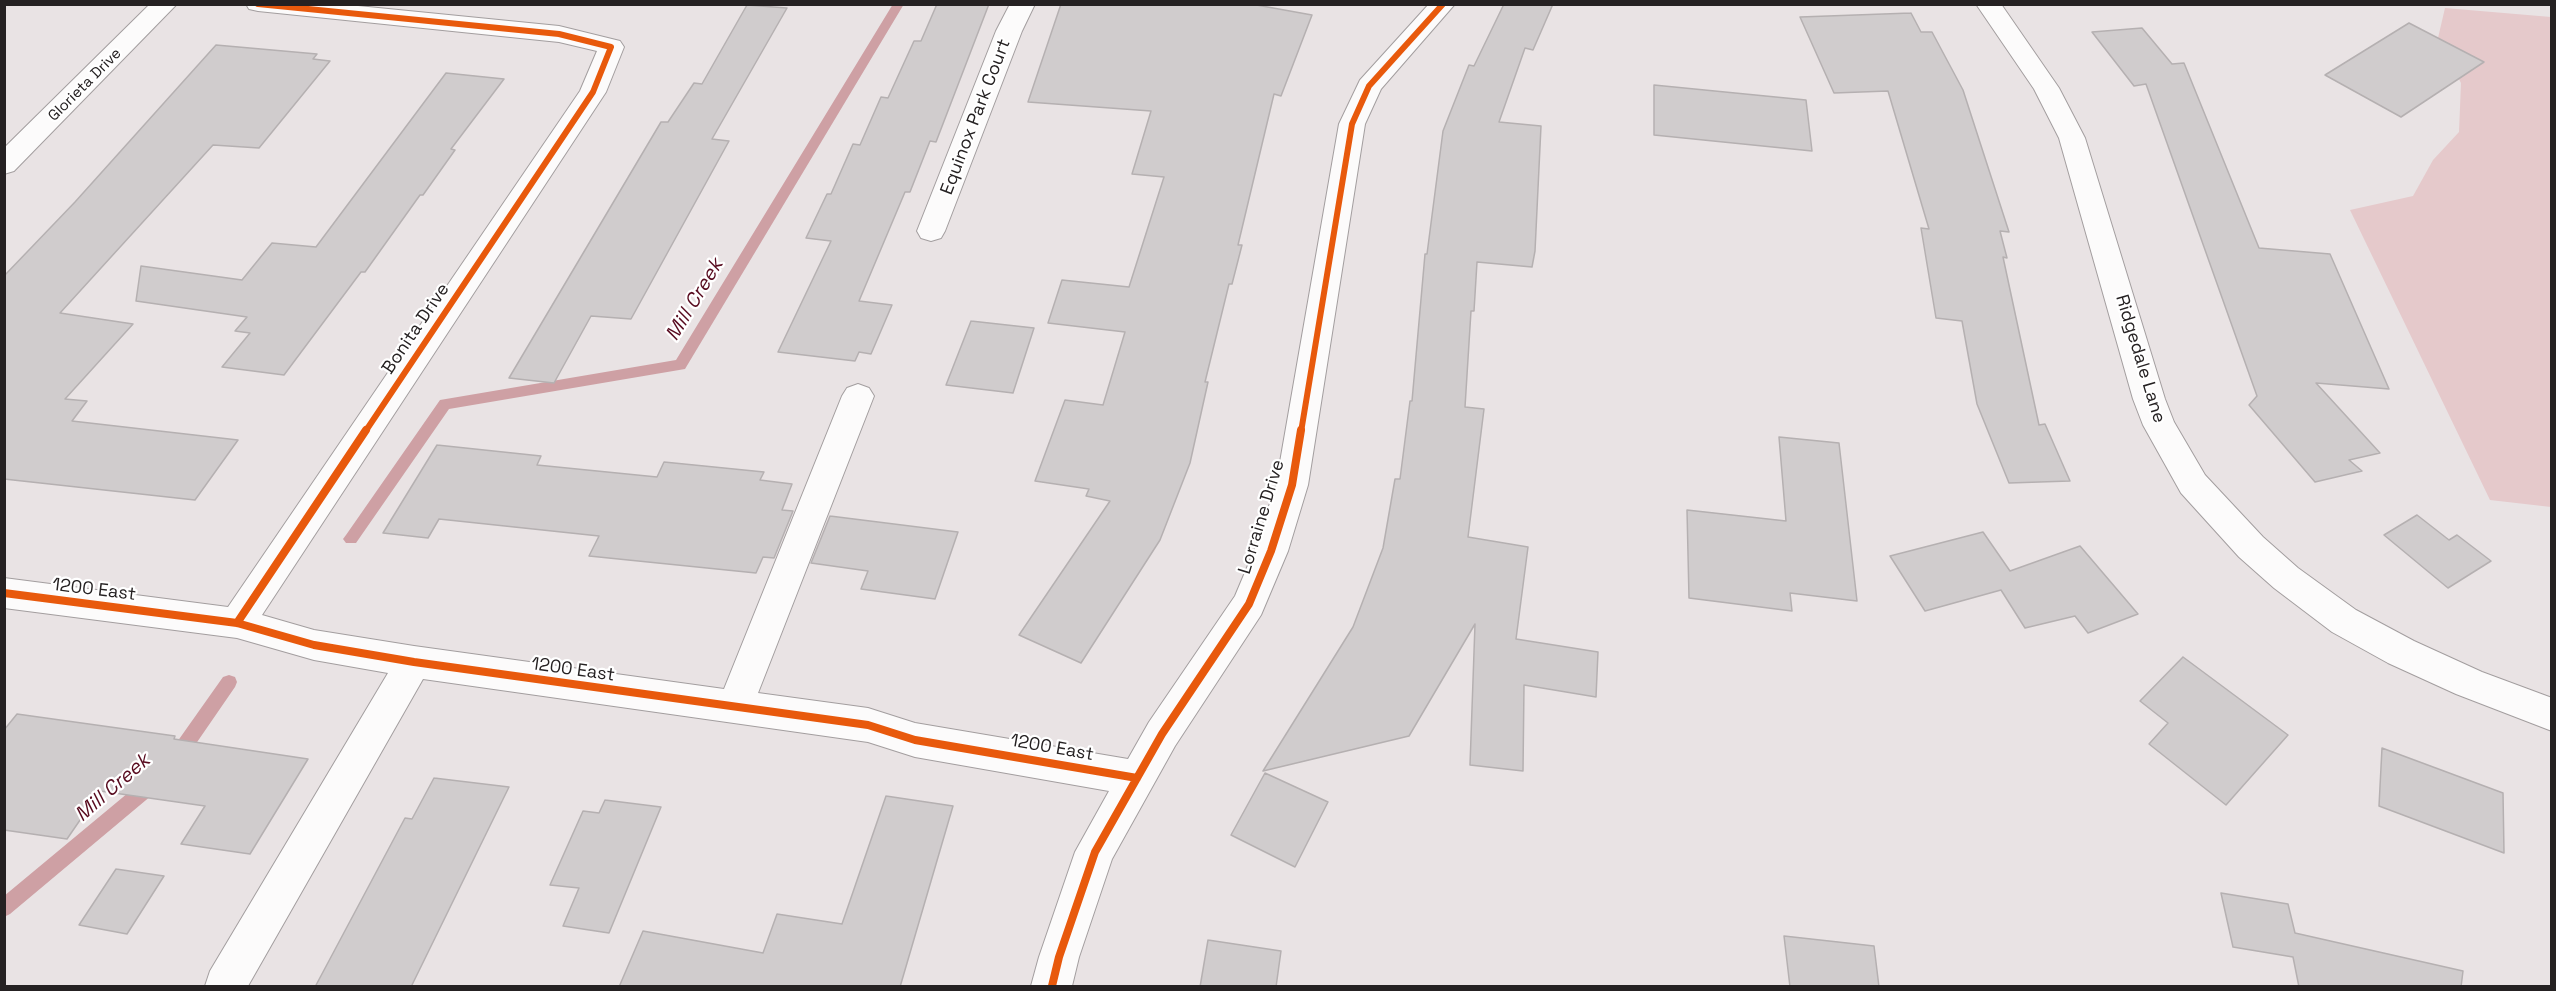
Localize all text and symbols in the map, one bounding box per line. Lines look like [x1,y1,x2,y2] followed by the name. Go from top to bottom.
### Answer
[936,36,1016,198] street label: Equinox Park Court
[45,45,125,125] street label: Glorieta Drive
[661,255,729,345] water label: Mill Creek
[378,280,454,378] street label: Bonita Drive
[2110,292,2170,426] street label: Ridgedale Lane
[1234,457,1290,577] street label: Lorraine Drive
[51,574,137,606] street label: 1200 East
[530,653,616,687] street label: 1200 East
[1009,730,1095,766] street label: 1200 East
[71,749,155,827] water label: Mill Creek

